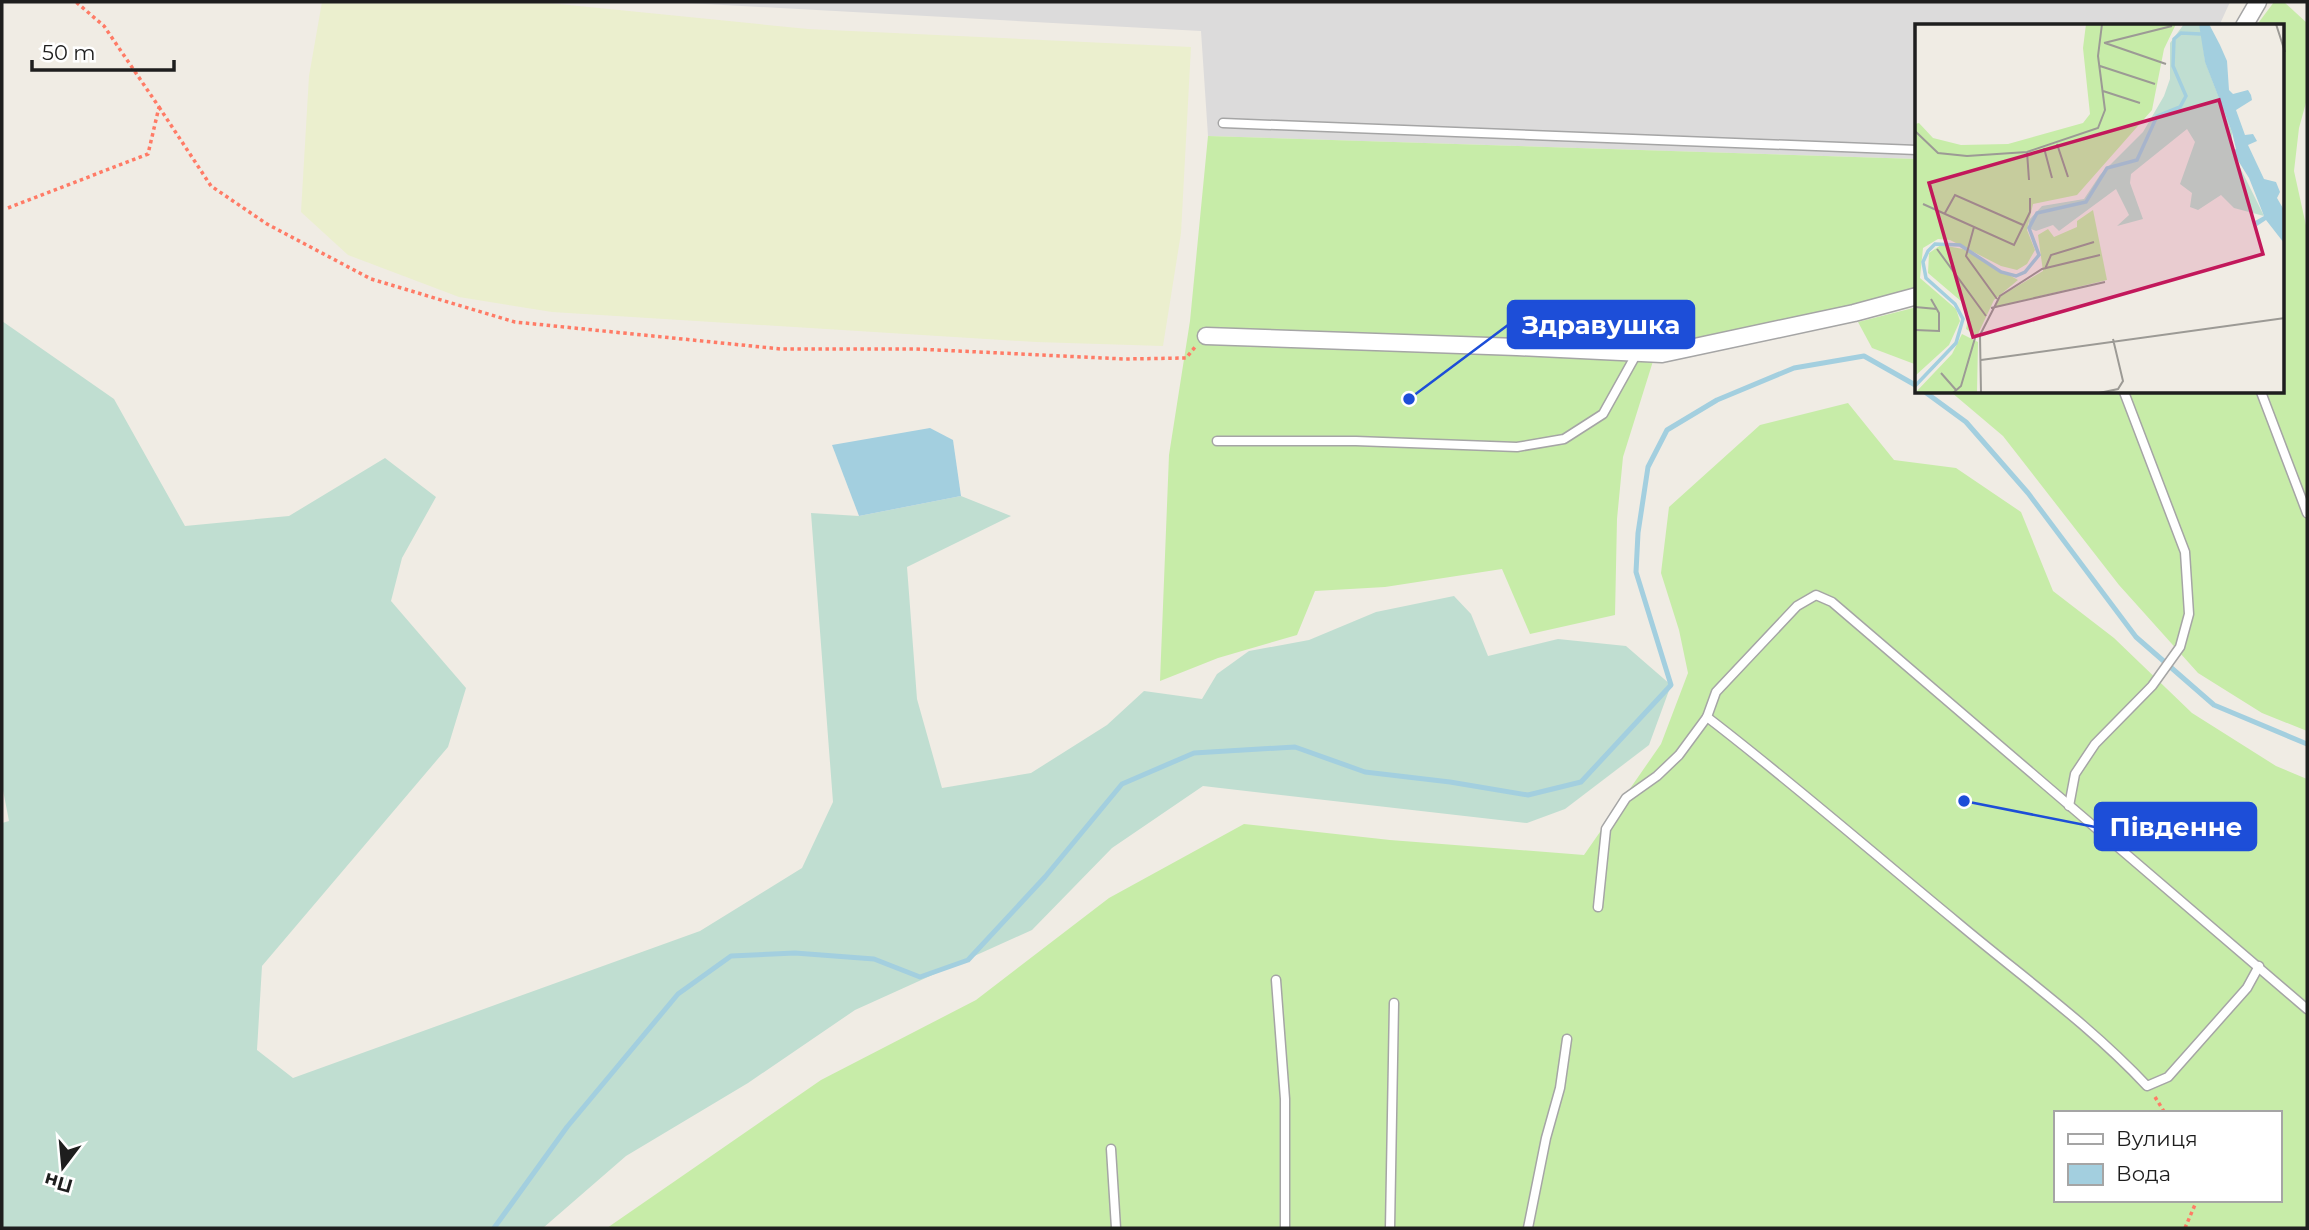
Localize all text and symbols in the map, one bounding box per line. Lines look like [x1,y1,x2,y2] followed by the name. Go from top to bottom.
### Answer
[1915,24,2284,394] inset map
[32,28,173,72] scale bar
[42,40,96,65] text: 50 m
[1508,301,1694,348] callout: Здравушка
[1521,309,1680,341] text: Здравушка
[2095,803,2256,850] callout: Південне
[2110,811,2242,843] text: Південне
[2054,1111,2281,1202] legend
[2116,1126,2198,1151] text: Вулиця
[28,1132,98,1202] north arrow
[2116,1161,2171,1186] text: Вода
[42,1168,75,1198] text: Пн

